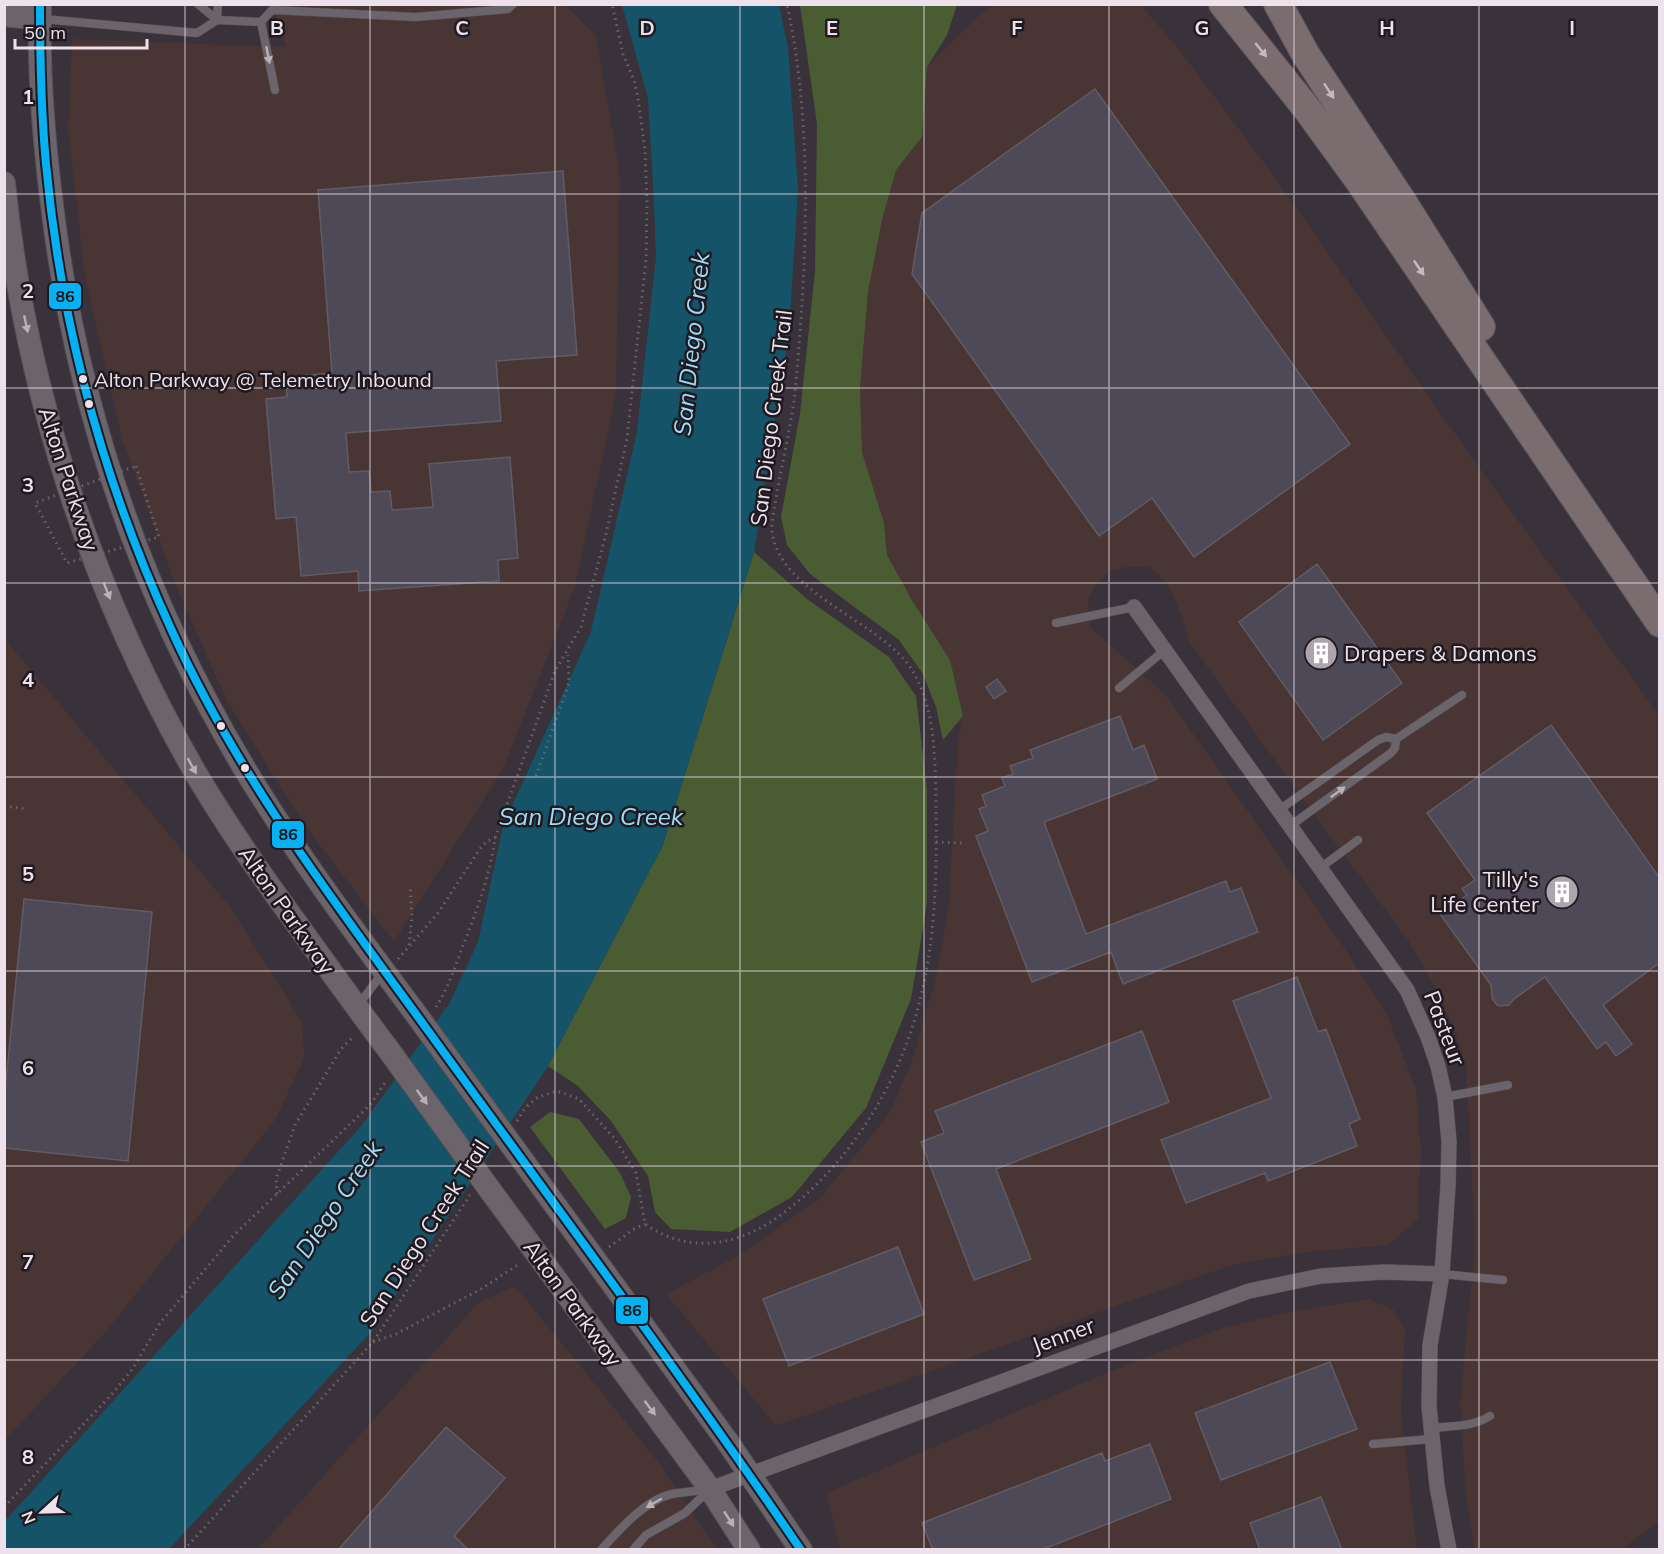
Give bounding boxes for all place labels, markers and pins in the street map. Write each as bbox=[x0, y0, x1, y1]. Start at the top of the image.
place label: Alton Parkway @ Telemetry Inbound bbox=[94, 367, 432, 392]
marker: Alton Parkway @ Telemetry Inbound bbox=[77, 373, 89, 385]
unlabelled marker bbox=[83, 398, 95, 410]
building icon: Drapers & Damons bbox=[1303, 635, 1339, 671]
place label: Drapers & Damons bbox=[1344, 639, 1537, 667]
unlabelled marker bbox=[215, 720, 227, 732]
unlabelled marker bbox=[239, 762, 251, 774]
place label: Tilly's Life Center bbox=[1430, 865, 1539, 918]
building icon: Tilly's Life Center bbox=[1544, 874, 1580, 910]

